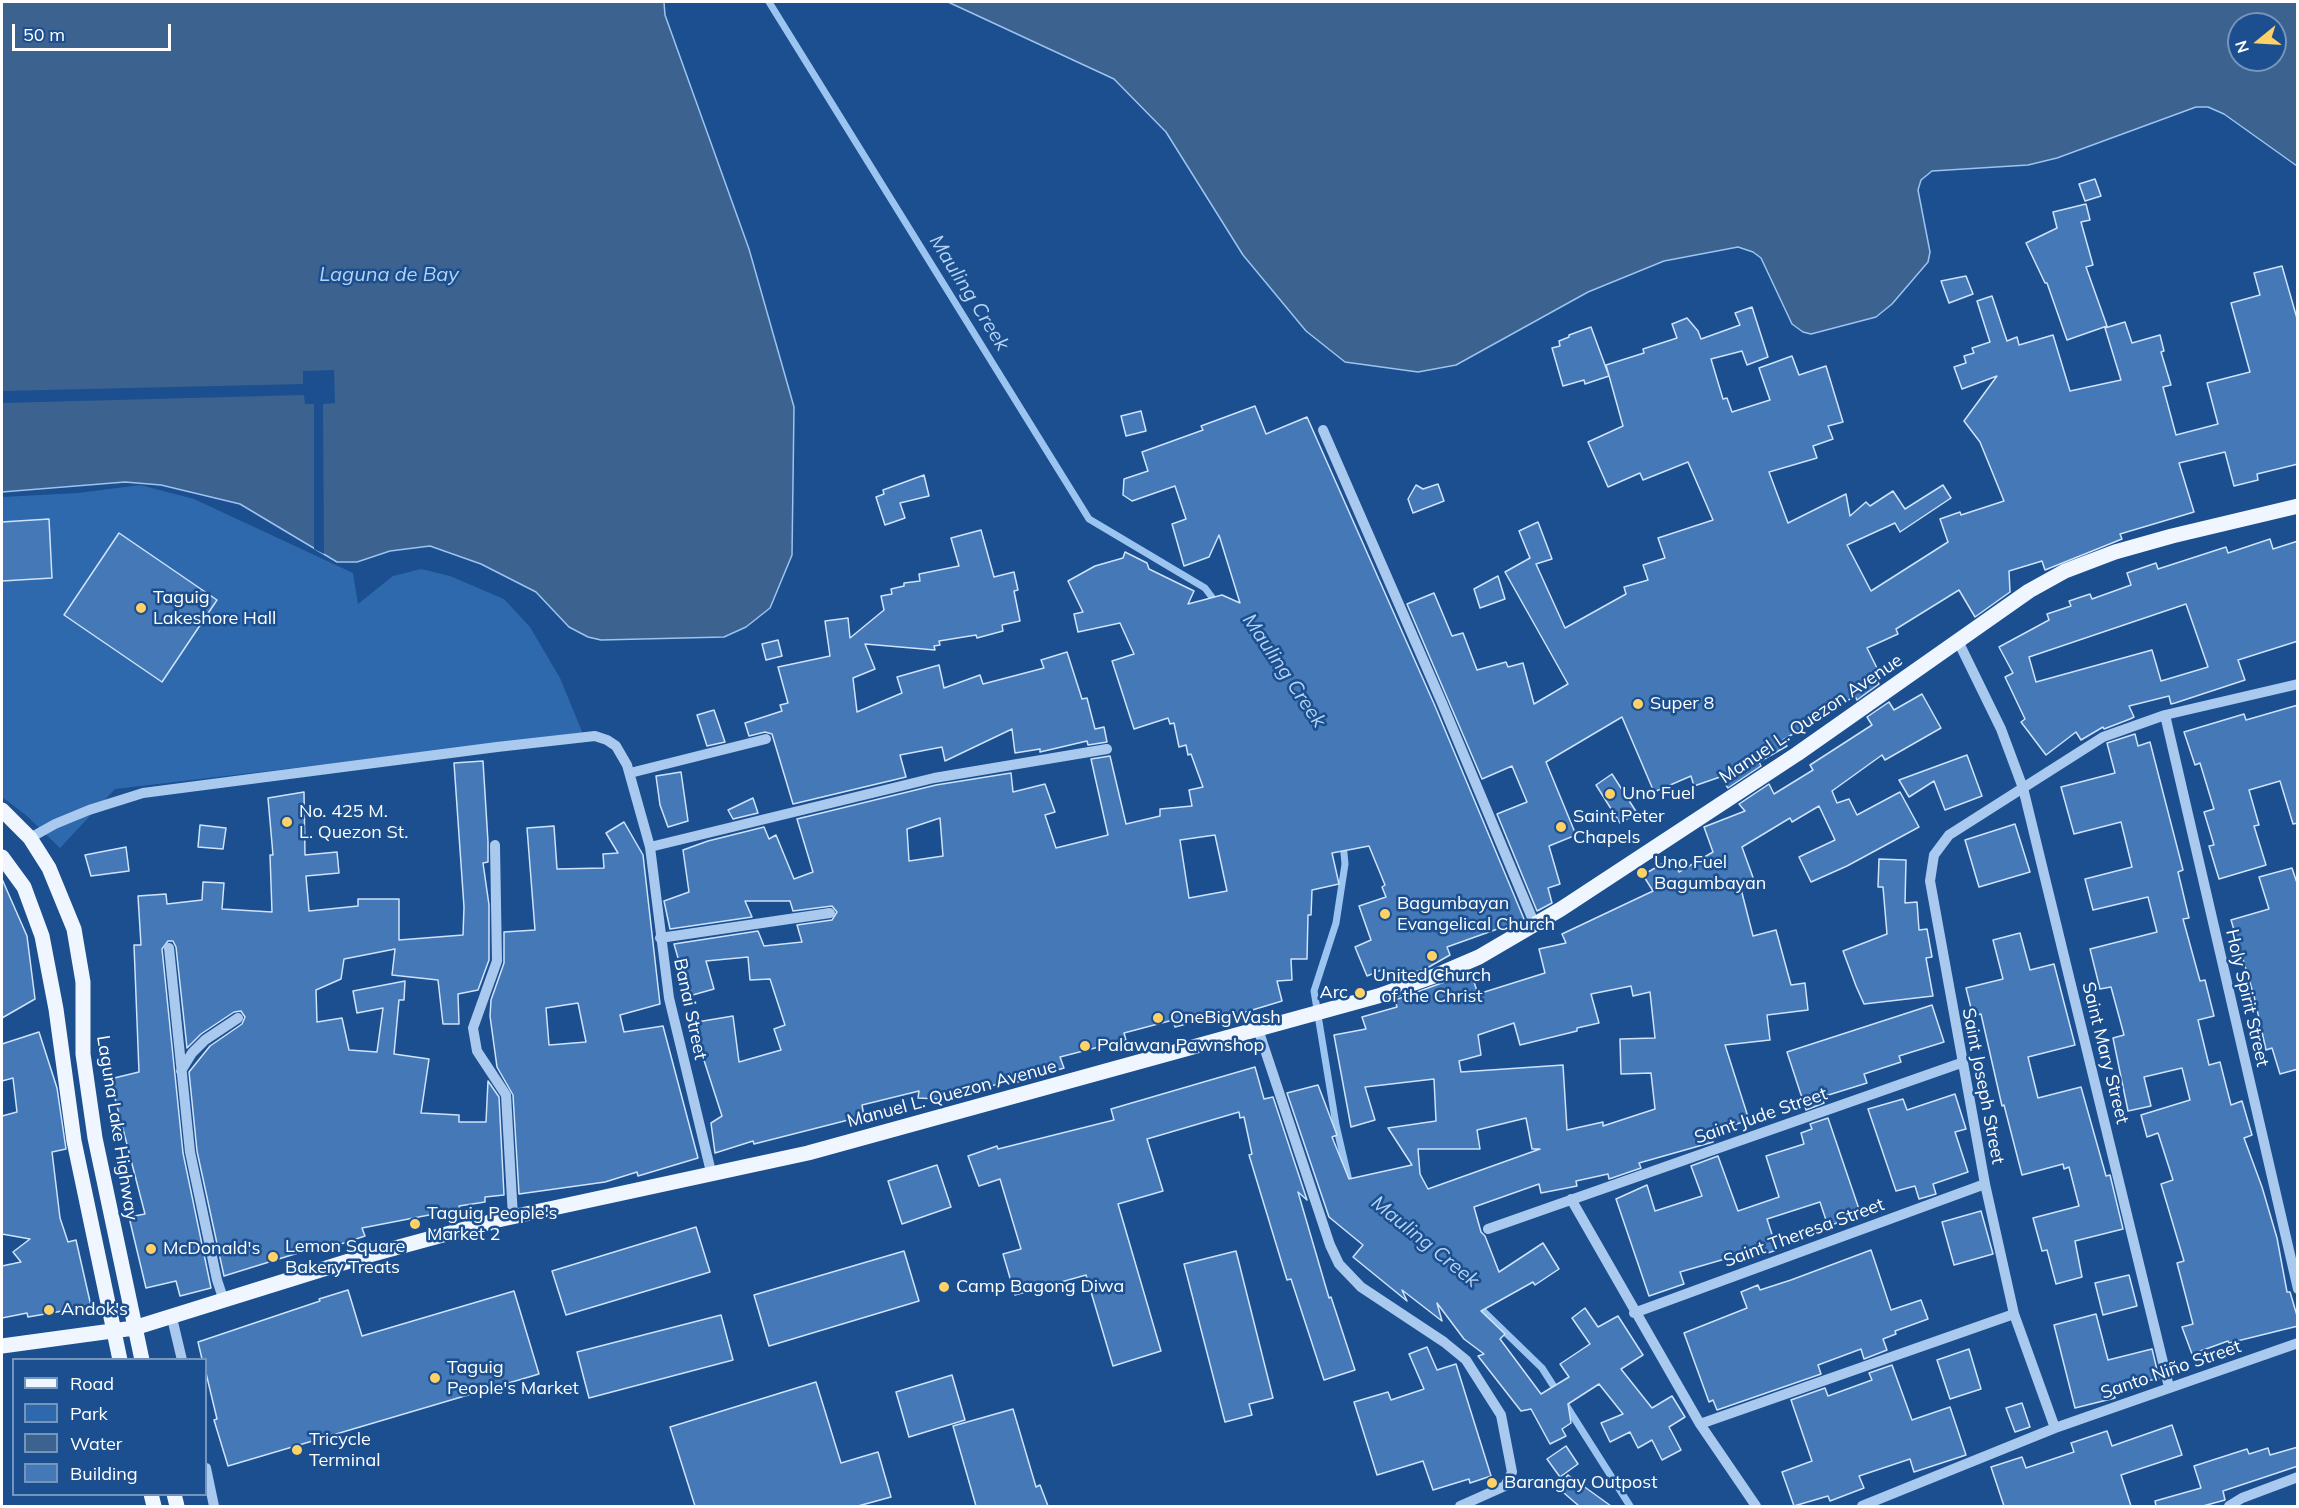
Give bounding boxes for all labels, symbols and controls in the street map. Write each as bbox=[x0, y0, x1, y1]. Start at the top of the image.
scale bar bbox=[15, 12, 174, 50]
north arrow bbox=[2227, 12, 2287, 72]
text: 50 m bbox=[23, 23, 65, 46]
text: N bbox=[2230, 38, 2253, 56]
water label: Mauling Creek bbox=[924, 231, 1014, 355]
water label: Laguna de Bay bbox=[319, 263, 459, 287]
place label: Taguig Lakeshore Hall bbox=[153, 587, 276, 630]
marker: Taguig Lakeshore Hall bbox=[134, 601, 148, 615]
water label: Mauling Creek bbox=[1237, 610, 1331, 732]
street label: Manuel L. Quezon Avenue bbox=[1715, 650, 1907, 788]
place label: Super 8 bbox=[1650, 693, 1714, 715]
marker: Super 8 bbox=[1631, 697, 1645, 711]
place label: Uno Fuel bbox=[1622, 783, 1695, 805]
marker: Uno Fuel bbox=[1603, 787, 1617, 801]
place label: No. 425 M. L. Quezon St. bbox=[299, 801, 408, 844]
place label: Saint Peter Chapels bbox=[1573, 806, 1664, 848]
marker: No. 425 M. L. Quezon St. bbox=[280, 815, 294, 829]
marker: Saint Peter Chapels bbox=[1554, 820, 1568, 834]
place label: Uno Fuel Bagumbayan bbox=[1654, 852, 1766, 894]
marker: Uno Fuel Bagumbayan bbox=[1635, 866, 1649, 880]
place label: Bagumbayan Evangelical Church bbox=[1397, 893, 1555, 936]
marker: Bagumbayan Evangelical Church bbox=[1378, 907, 1392, 921]
street label: Holy Spirit Street bbox=[2221, 927, 2273, 1069]
marker: United Church of the Christ bbox=[1425, 949, 1439, 963]
street label: Banai Street bbox=[669, 956, 711, 1062]
place label: United Church of the Christ bbox=[1373, 965, 1491, 1008]
street label: Saint Mary Street bbox=[2077, 980, 2133, 1126]
place label: Arc bbox=[1319, 982, 1348, 1004]
marker: Arc bbox=[1353, 986, 1367, 1000]
street label: Saint Joseph Street bbox=[1957, 1006, 2009, 1166]
place label: OneBigWash bbox=[1170, 1007, 1281, 1029]
marker: OneBigWash bbox=[1151, 1011, 1165, 1025]
street label: Laguna Lake Highway bbox=[92, 1034, 142, 1222]
place label: Palawan Pawnshop bbox=[1097, 1035, 1264, 1057]
marker: Palawan Pawnshop bbox=[1078, 1039, 1092, 1053]
street label: Manuel L. Quezon Avenue bbox=[845, 1056, 1059, 1132]
street label: Saint Jude Street bbox=[1692, 1083, 1830, 1149]
water label: Mauling Creek bbox=[1366, 1191, 1484, 1293]
street label: Saint Theresa Street bbox=[1721, 1194, 1887, 1272]
place label: Taguig People's Market 2 bbox=[427, 1203, 558, 1246]
marker: Taguig People's Market 2 bbox=[408, 1217, 422, 1231]
place label: Lemon Square Bakery Treats bbox=[285, 1236, 405, 1278]
place label: McDonald's bbox=[163, 1238, 260, 1260]
marker: McDonald's bbox=[144, 1242, 158, 1256]
marker: Lemon Square Bakery Treats bbox=[266, 1250, 280, 1264]
place label: Camp Bagong Diwa bbox=[956, 1276, 1124, 1298]
marker: Camp Bagong Diwa bbox=[937, 1280, 951, 1294]
place label: Andok's bbox=[61, 1299, 128, 1321]
marker: Andok's bbox=[42, 1303, 56, 1317]
street label: Santo Niño Street bbox=[2098, 1336, 2244, 1404]
place label: Taguig People's Market bbox=[447, 1357, 579, 1400]
legend bbox=[12, 1358, 207, 1496]
marker: Taguig People's Market bbox=[428, 1371, 442, 1385]
text: Road bbox=[70, 1372, 114, 1395]
text: Park bbox=[70, 1402, 108, 1425]
place label: Tricycle Terminal bbox=[309, 1429, 381, 1472]
text: Water bbox=[70, 1432, 122, 1455]
marker: Tricycle Terminal bbox=[290, 1443, 304, 1457]
text: Building bbox=[70, 1462, 138, 1485]
place label: Barangay Outpost bbox=[1504, 1472, 1657, 1494]
marker: Barangay Outpost bbox=[1485, 1476, 1499, 1490]

